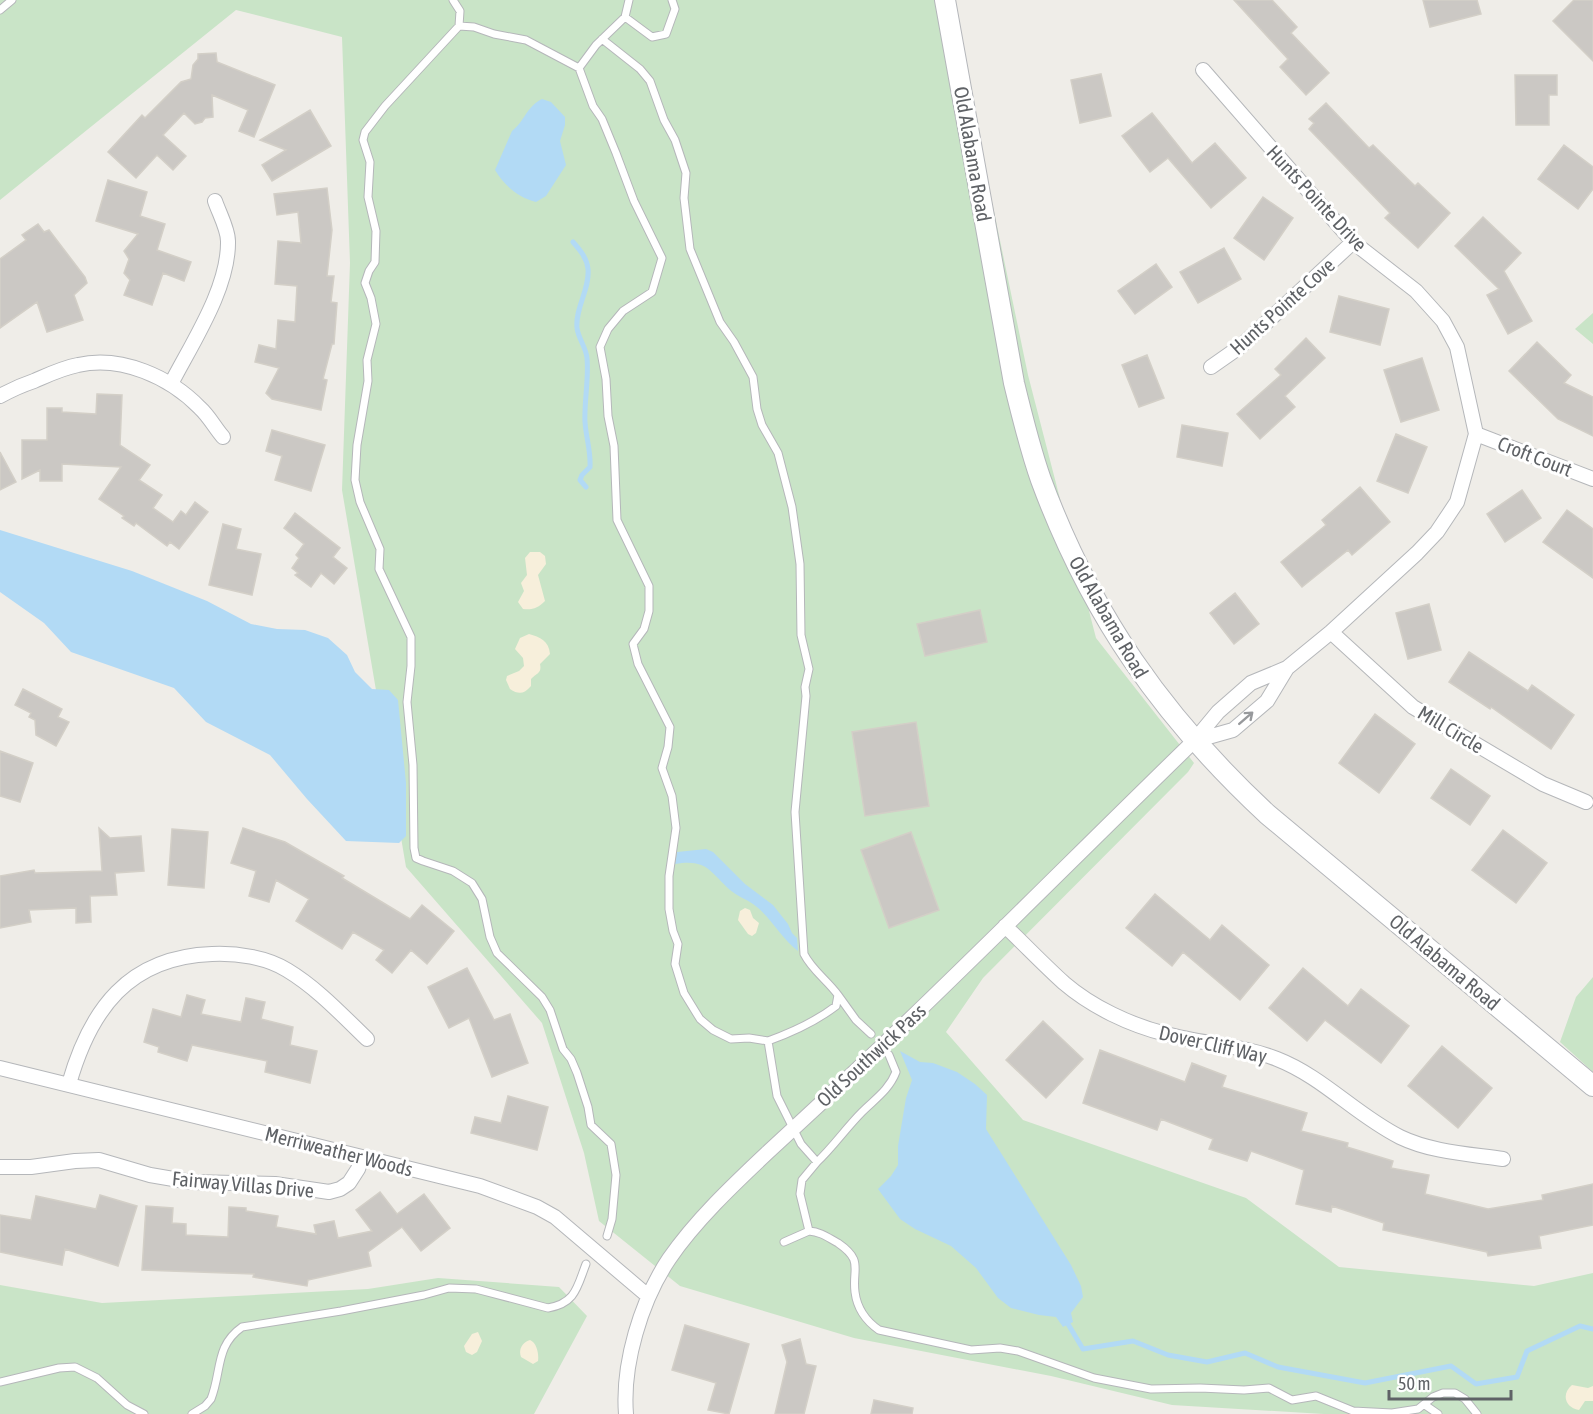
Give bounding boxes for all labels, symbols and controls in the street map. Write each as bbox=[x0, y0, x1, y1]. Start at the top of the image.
street label: Old Alabama Road bbox=[950, 85, 996, 223]
street label: Hunts Pointe Drive bbox=[1262, 140, 1372, 256]
street label: Hunts Pointe Cove bbox=[1225, 253, 1339, 359]
street label: Croft Court bbox=[1495, 431, 1576, 481]
street label: Old Alabama Road bbox=[1065, 552, 1153, 682]
street label: Mill Circle bbox=[1414, 700, 1488, 758]
one-way arrow bbox=[1238, 712, 1254, 725]
street label: Old Alabama Road bbox=[1385, 909, 1505, 1015]
street label: Old Southwick Pass bbox=[812, 999, 930, 1111]
street label: Dover Cliff Way bbox=[1157, 1020, 1269, 1068]
street label: Merriweather Woods bbox=[263, 1122, 415, 1180]
street label: Fairway Villas Drive bbox=[171, 1166, 315, 1202]
scale bar bbox=[1389, 1363, 1510, 1401]
text: 50 m bbox=[1398, 1373, 1430, 1394]

